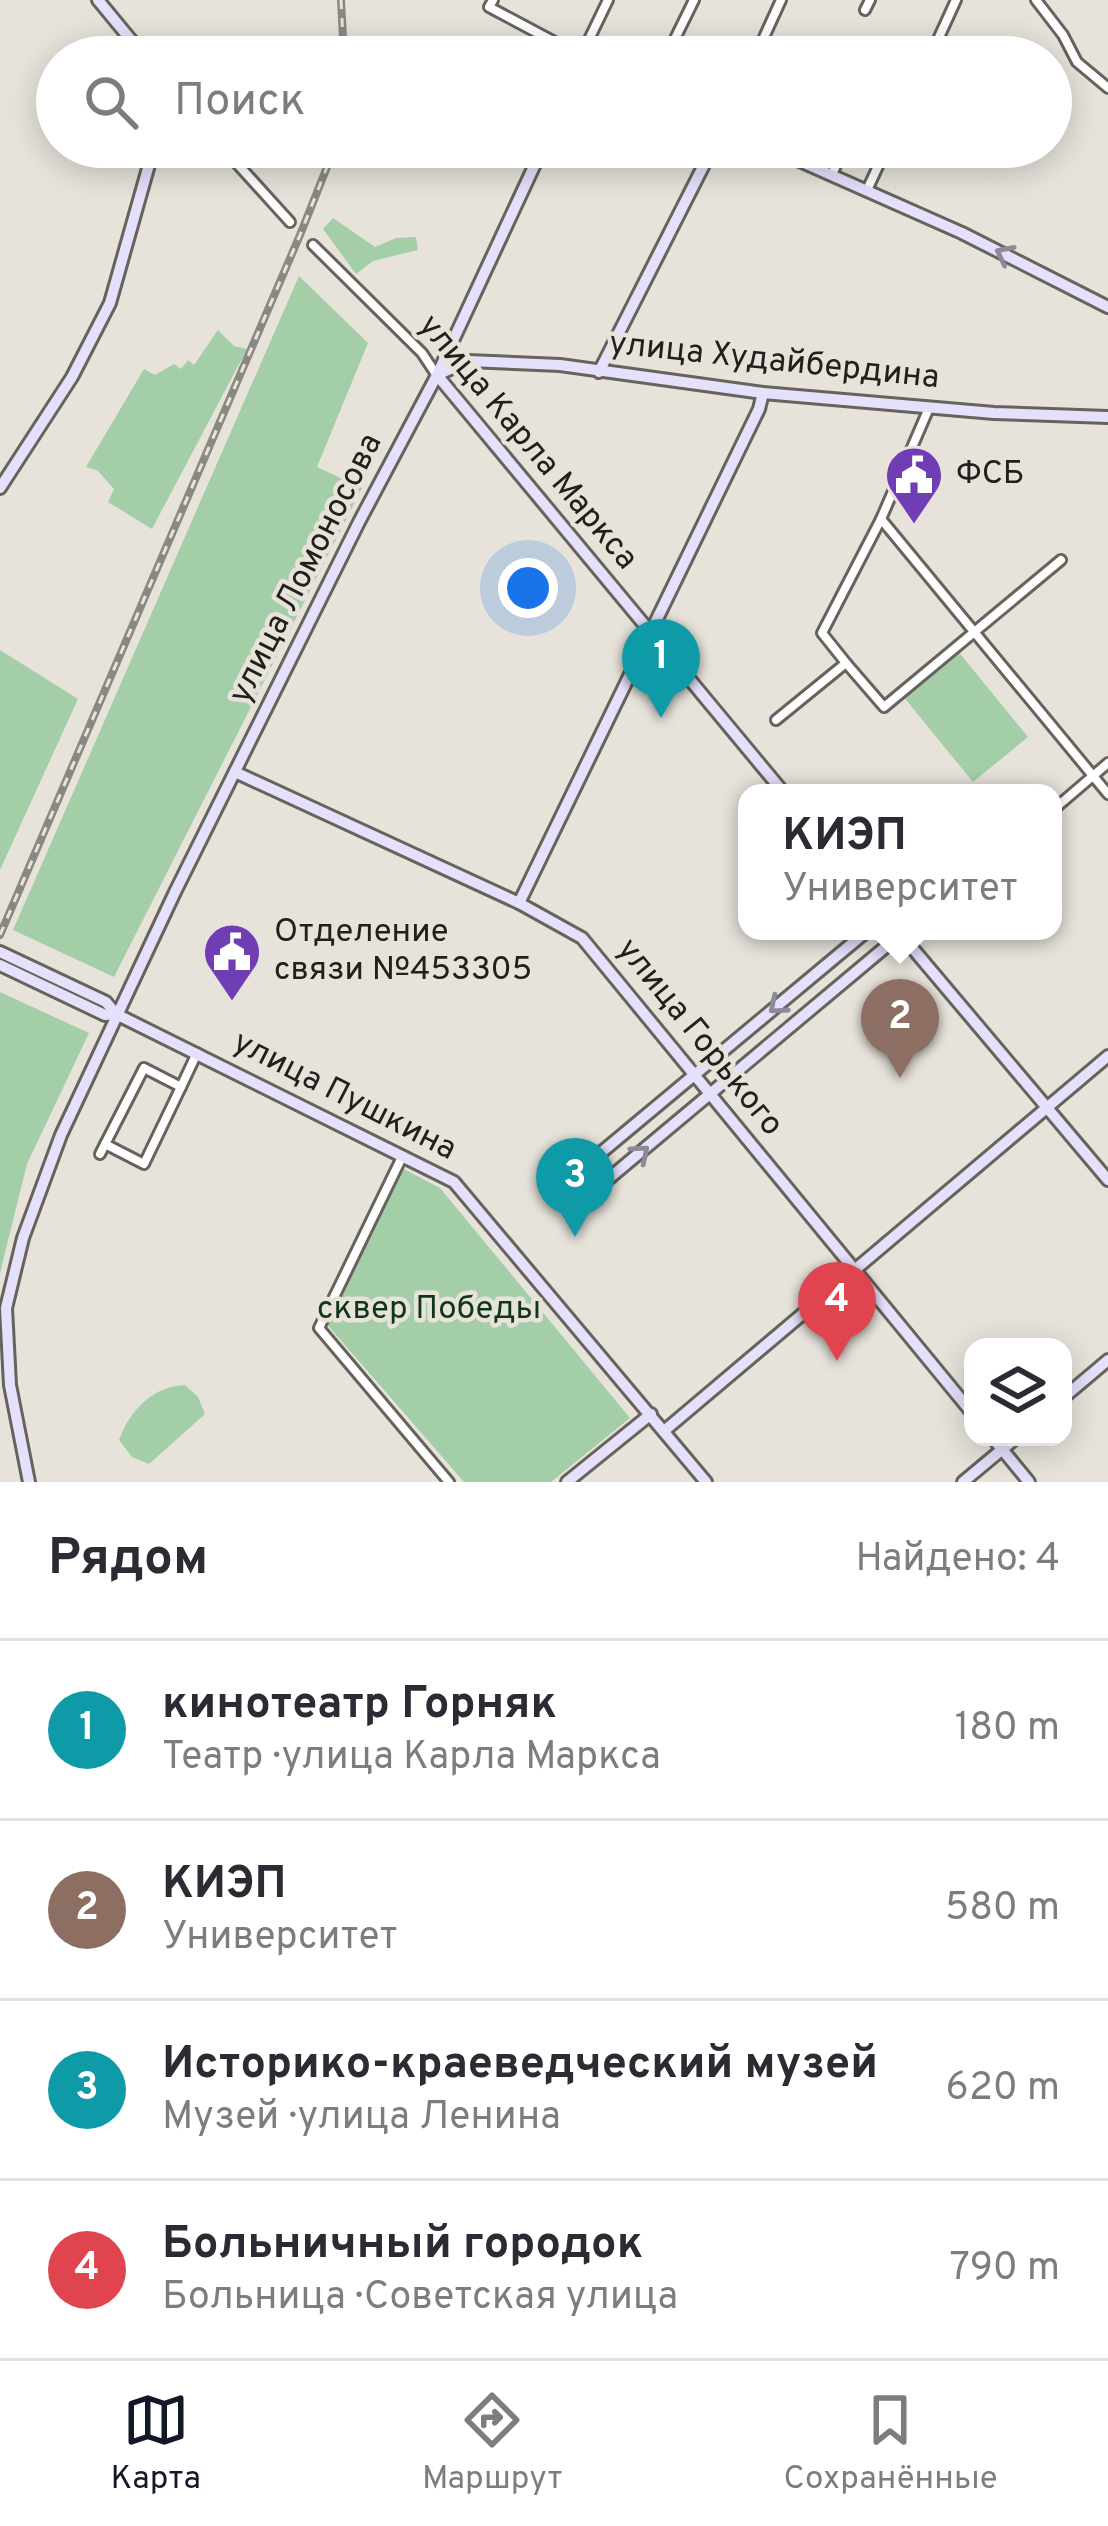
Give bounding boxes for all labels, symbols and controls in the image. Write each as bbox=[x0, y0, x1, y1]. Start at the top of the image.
search box bbox=[36, 36, 1072, 168]
icon: search bbox=[78, 69, 144, 135]
text: Поиск bbox=[174, 74, 305, 131]
one-way arrow bbox=[994, 246, 1016, 269]
street label: улица Карла Маркса bbox=[408, 307, 646, 579]
street label: улица Худайбердина bbox=[607, 324, 941, 400]
street label: улица Ломоносова bbox=[221, 427, 393, 711]
public building icon: ФСБ bbox=[883, 444, 945, 526]
place label: ФСБ bbox=[956, 454, 1024, 496]
your location bbox=[498, 558, 558, 618]
pin: 1 bbox=[622, 619, 700, 718]
popup bbox=[738, 784, 1062, 940]
text: КИЭП bbox=[782, 809, 907, 866]
text: Университет bbox=[782, 866, 1018, 915]
place label: Отделение связи №453305 bbox=[274, 912, 532, 992]
public building icon: Отделение связи №453305 bbox=[201, 921, 263, 1003]
street label: улица Горького bbox=[606, 930, 792, 1146]
pin: 2 bbox=[861, 979, 939, 1078]
one-way arrow bbox=[769, 992, 791, 1014]
street label: улица Пушкина bbox=[225, 1023, 463, 1171]
pin: 3 bbox=[536, 1138, 614, 1237]
one-way arrow bbox=[627, 1145, 649, 1167]
pin: 4 bbox=[798, 1262, 876, 1361]
park label: сквер Победы bbox=[317, 1289, 541, 1331]
map controls bbox=[964, 1338, 1072, 1446]
button: layers bbox=[964, 1338, 1072, 1446]
text: Рядом bbox=[48, 1528, 208, 1593]
text: Найдено: 4 bbox=[856, 1536, 1060, 1585]
text: кинотеатр Горняк bbox=[162, 1677, 557, 1734]
text: 1 bbox=[79, 1705, 95, 1754]
text: 180 m bbox=[955, 1705, 1060, 1754]
text: Театр · улица Карла Маркса bbox=[162, 1734, 661, 1783]
text: КИЭП bbox=[162, 1857, 287, 1914]
text: 2 bbox=[75, 1885, 99, 1934]
text: 580 m bbox=[945, 1885, 1060, 1934]
text: Университет bbox=[162, 1914, 397, 1963]
text: Историко-краеведческий музей bbox=[162, 2037, 878, 2094]
text: 3 bbox=[75, 2065, 99, 2114]
text: 620 m bbox=[946, 2065, 1060, 2114]
text: Музей · улица Ленина bbox=[162, 2094, 561, 2143]
text: Больничный городок bbox=[162, 2217, 643, 2274]
text: 4 bbox=[74, 2245, 100, 2294]
text: 790 m bbox=[949, 2245, 1060, 2294]
text: Больница · Советская улица bbox=[162, 2274, 678, 2323]
tab: Карта bbox=[111, 2387, 201, 2501]
tab: Маршрут bbox=[422, 2387, 562, 2501]
tab: Сохранённые bbox=[783, 2387, 997, 2501]

